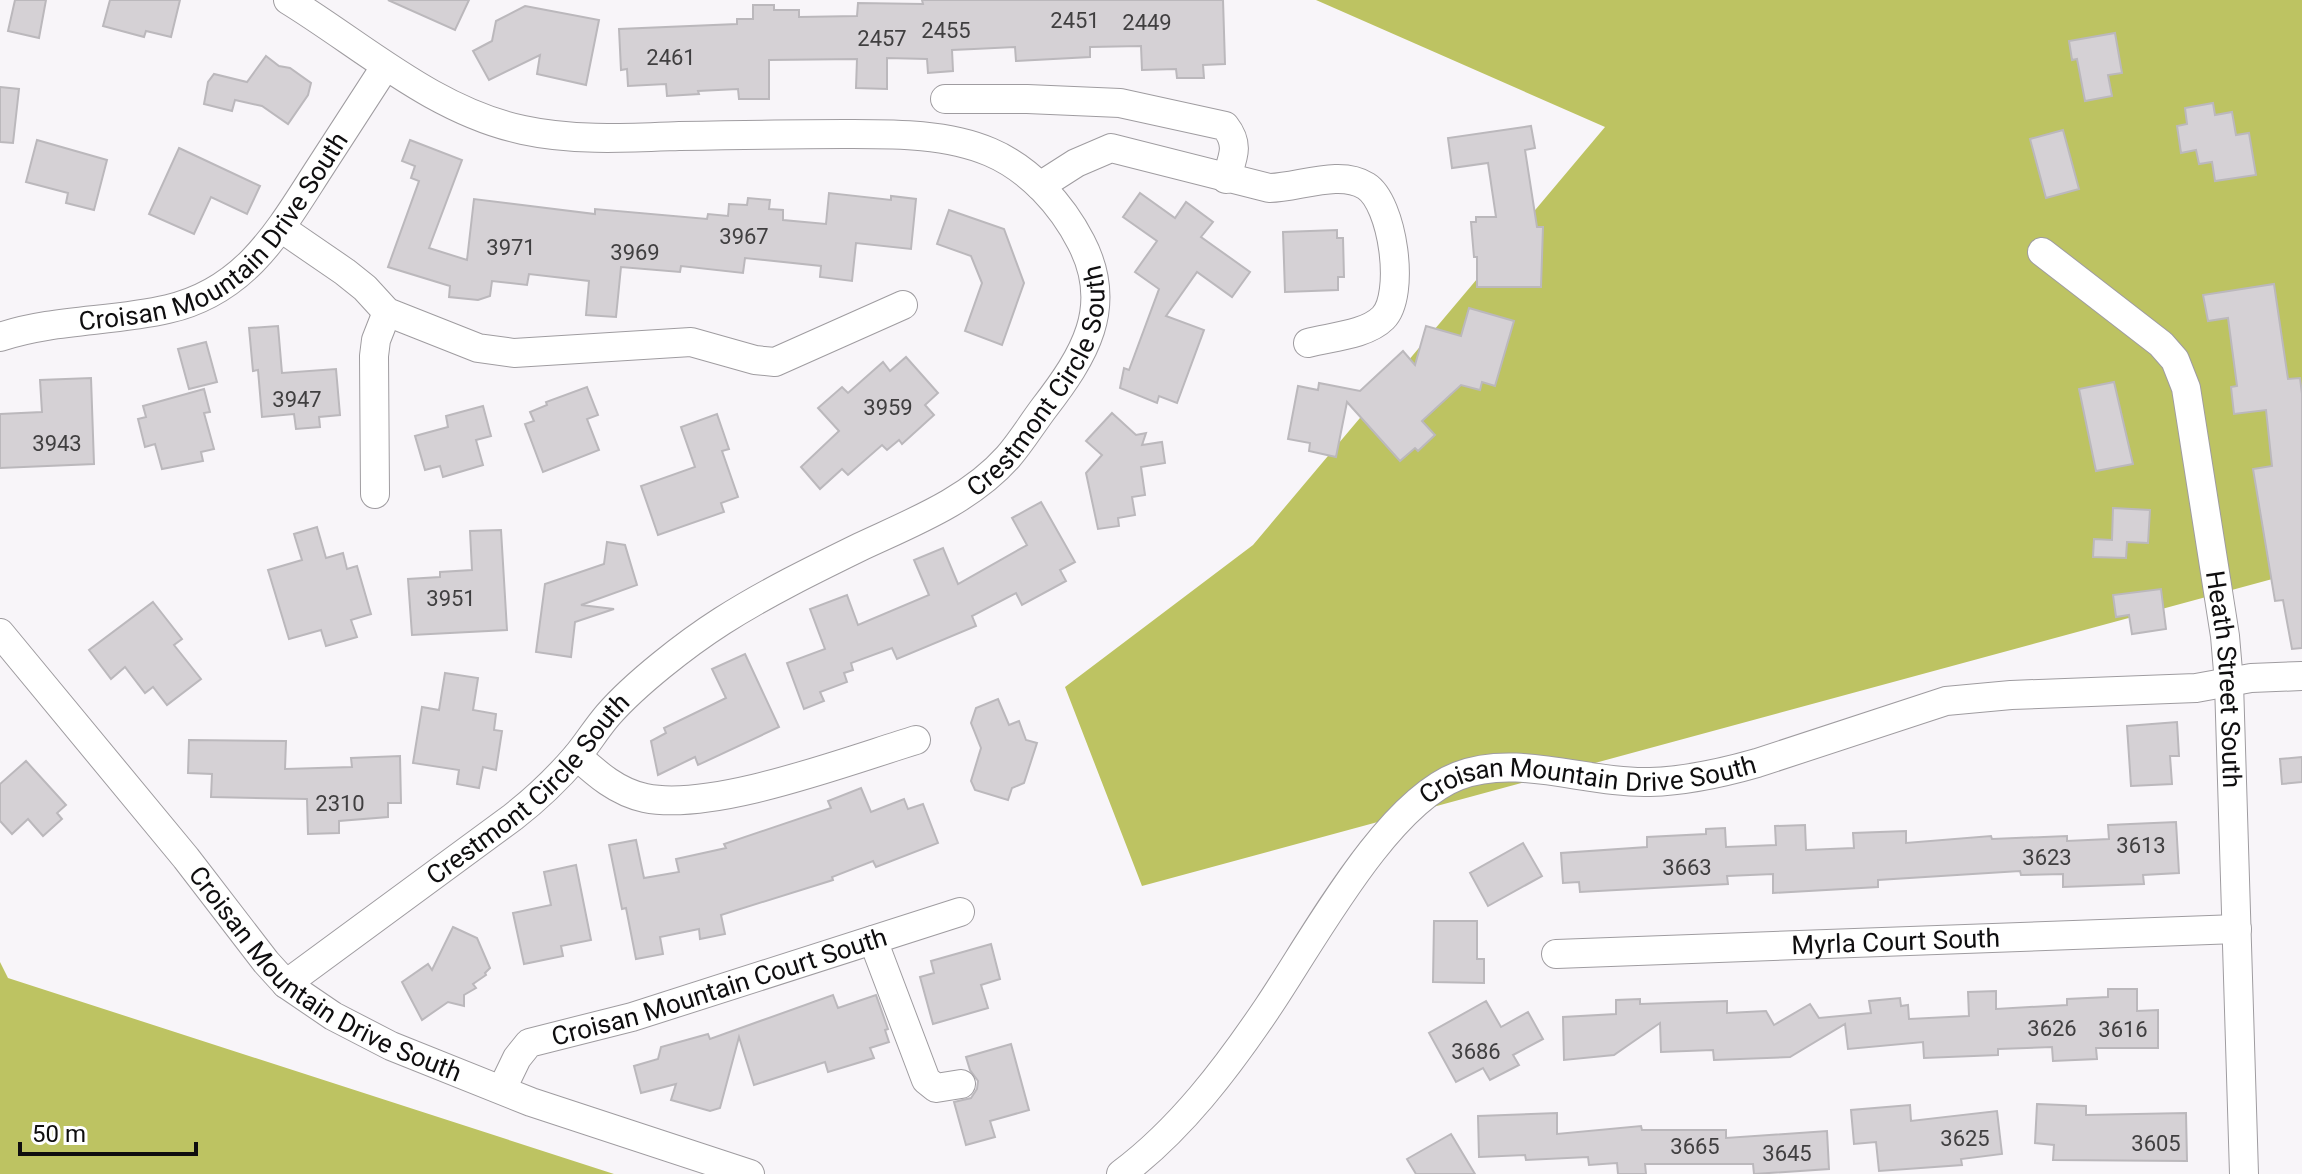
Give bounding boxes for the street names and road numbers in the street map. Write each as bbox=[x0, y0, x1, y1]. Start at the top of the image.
street label: Croisan Mountain Drive South bbox=[77, 127, 354, 337]
street label: Crestmont Circle South bbox=[961, 263, 1111, 503]
street label: Heath Street South bbox=[2200, 568, 2247, 789]
street label: Crestmont Circle South bbox=[421, 687, 635, 891]
street label: Croisan Mountain Drive South bbox=[1413, 749, 1760, 810]
street label: Croisan Mountain Drive South bbox=[183, 860, 466, 1088]
street label: Croisan Mountain Court South bbox=[548, 921, 891, 1052]
street label: Myrla Court South bbox=[1791, 923, 2001, 960]

